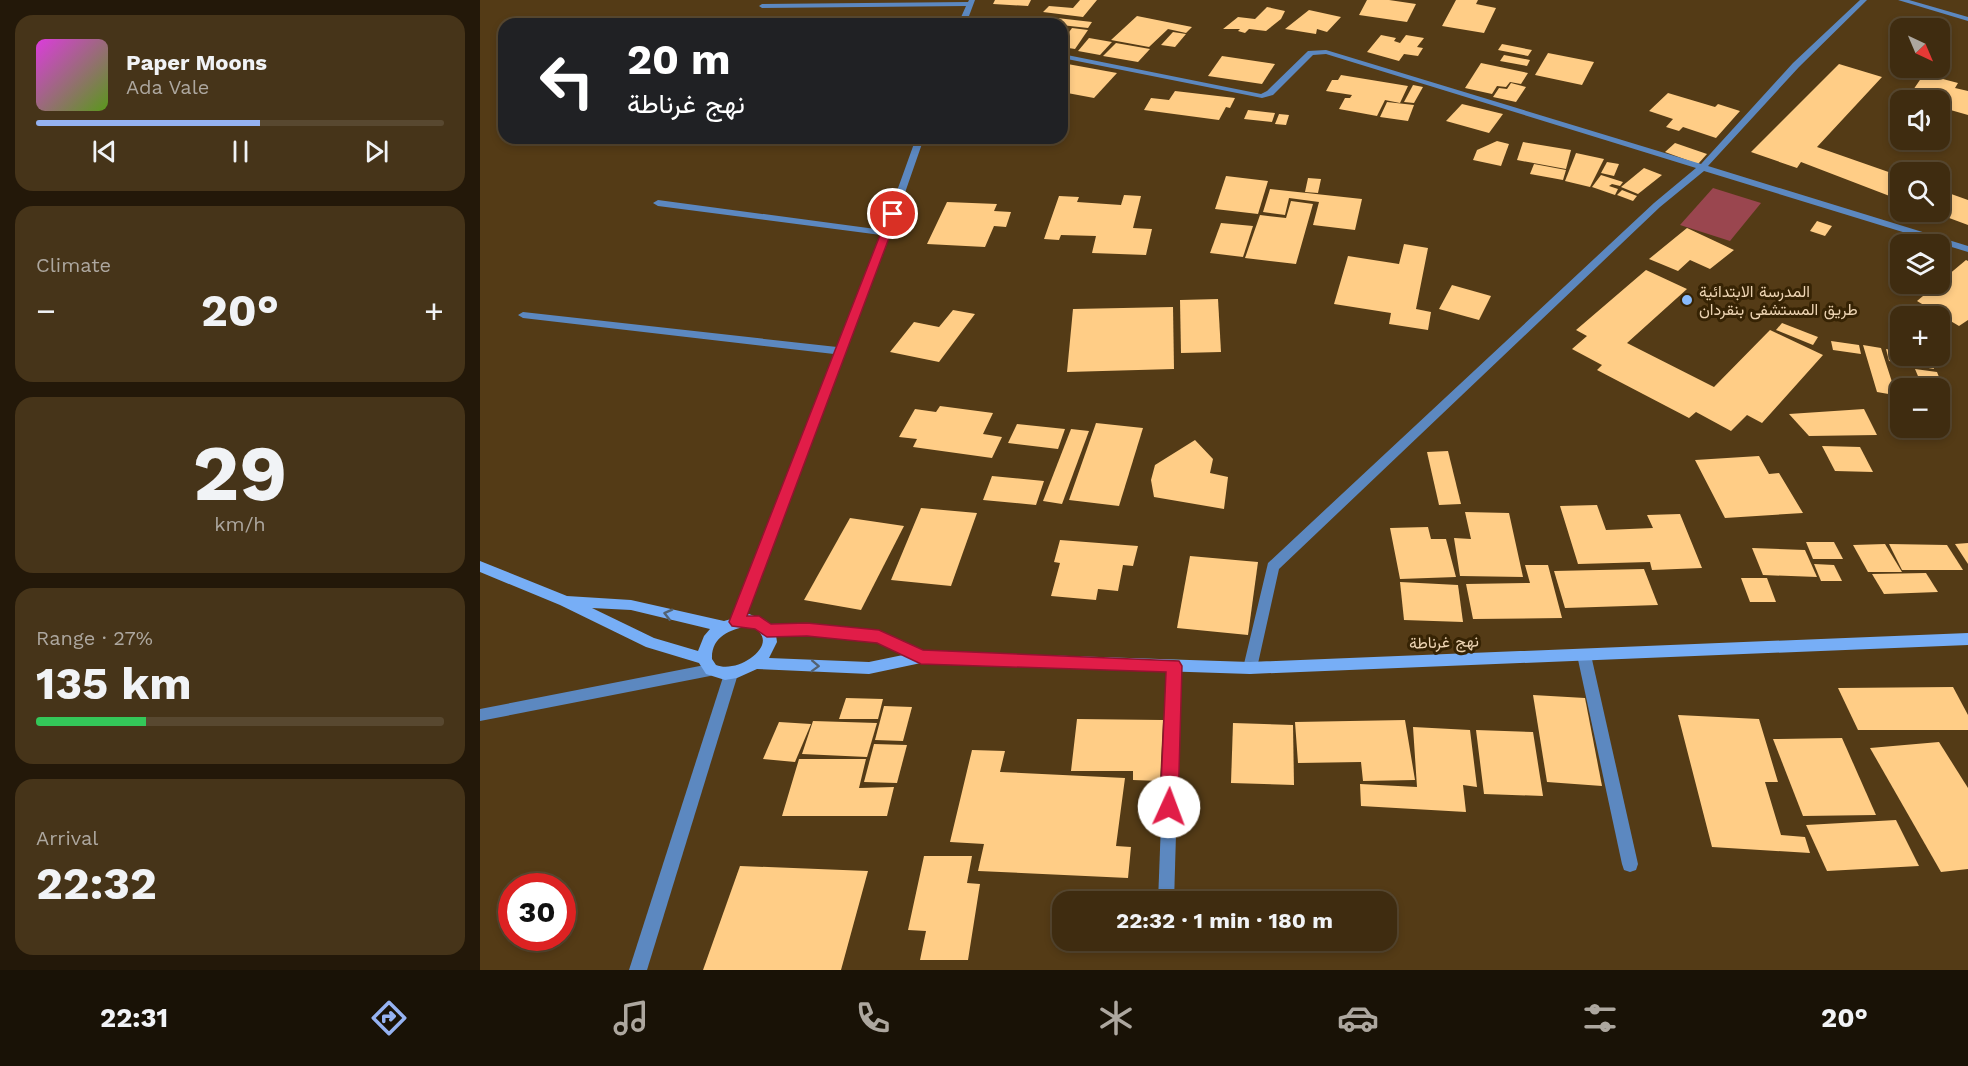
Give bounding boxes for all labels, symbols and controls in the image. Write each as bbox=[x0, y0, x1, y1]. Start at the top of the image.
north arrow bbox=[1890, 18, 1950, 78]
map controls bbox=[1890, 18, 1950, 438]
text: 20 m bbox=[627, 35, 731, 84]
icon: left bbox=[528, 42, 606, 120]
text: Paper Moons bbox=[126, 50, 267, 75]
text: Ada Vale bbox=[126, 75, 209, 99]
text: نهج غرناطة bbox=[627, 88, 745, 120]
button: sound bbox=[1890, 90, 1950, 150]
icon: previous bbox=[88, 135, 121, 168]
icon: pause bbox=[224, 135, 257, 168]
icon: next bbox=[360, 135, 393, 168]
button: search bbox=[1890, 162, 1950, 222]
pin bbox=[867, 188, 918, 239]
icon: arrive bbox=[876, 197, 909, 230]
button: layers bbox=[1890, 234, 1950, 294]
text: Climate bbox=[36, 253, 111, 277]
place label: المدرسة الابتدائية طريق المستشفى بنقردان bbox=[1699, 282, 1858, 320]
text: 20° bbox=[201, 284, 279, 337]
text: − bbox=[36, 291, 56, 330]
text: + bbox=[424, 291, 444, 330]
marker: المدرسة الابتدائية طريق المستشفى بنقردان bbox=[1680, 293, 1694, 307]
button: + bbox=[1890, 306, 1950, 366]
button: − bbox=[1890, 378, 1950, 438]
text: 29 bbox=[193, 427, 287, 519]
text: km/h bbox=[214, 512, 266, 536]
one-way arrow bbox=[663, 609, 673, 622]
text: Range · 27% bbox=[36, 626, 153, 650]
street label: نهج غرناطة bbox=[1409, 631, 1479, 655]
text: 135 km bbox=[36, 657, 192, 710]
one-way arrow bbox=[811, 660, 820, 673]
position arrow bbox=[1137, 775, 1201, 839]
text: Arrival bbox=[36, 826, 98, 850]
text: 22:32 bbox=[36, 857, 157, 910]
speed limit sign: 30 bbox=[498, 873, 576, 951]
text: 22:32 · 1 min · 180 m bbox=[1116, 908, 1333, 933]
icon: directions bbox=[368, 997, 410, 1039]
icon: music bbox=[610, 997, 652, 1039]
icon: phone bbox=[852, 997, 894, 1039]
icon: climate bbox=[1095, 997, 1137, 1039]
icon: car bbox=[1337, 997, 1379, 1039]
icon: filters bbox=[1579, 997, 1621, 1039]
text: 22:31 bbox=[100, 1002, 168, 1034]
text: 20° bbox=[1821, 1002, 1868, 1034]

